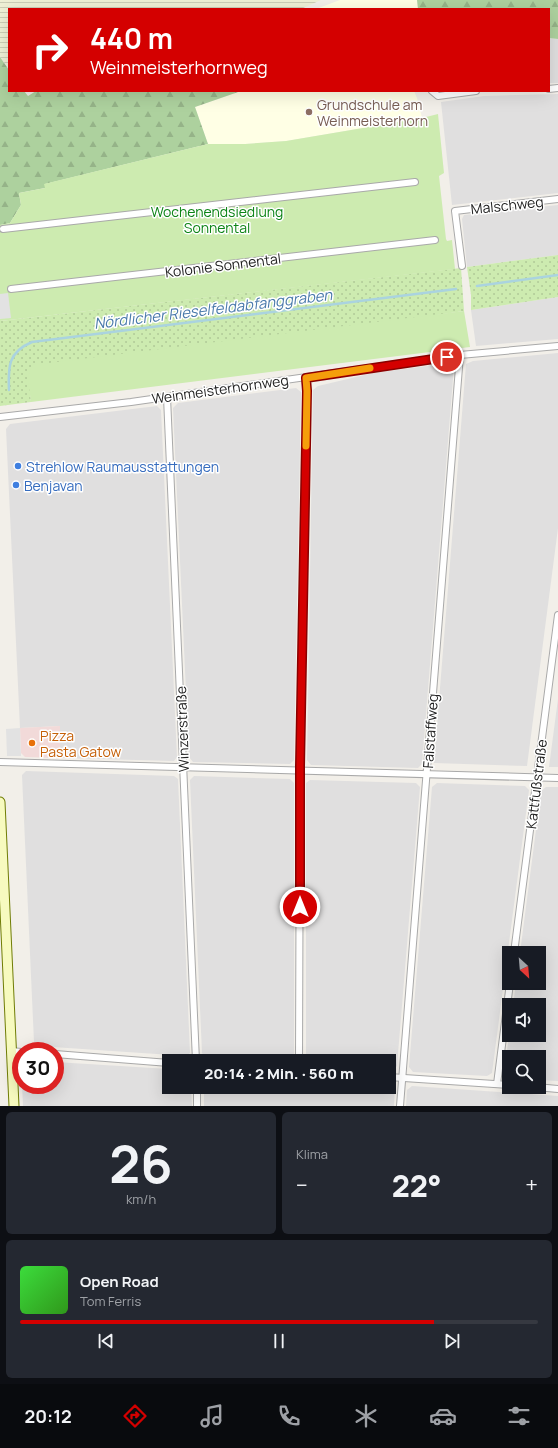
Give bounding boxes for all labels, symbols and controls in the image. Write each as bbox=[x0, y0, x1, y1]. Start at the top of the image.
text: 440 m bbox=[90, 19, 173, 57]
icon: right bbox=[24, 24, 76, 76]
text: Weinmeisterhornweg bbox=[90, 55, 268, 79]
place label: Grundschule am Weinmeisterhorn bbox=[317, 95, 428, 130]
marker: Grundschule am Weinmeisterhorn bbox=[304, 107, 314, 117]
street label: Malschweg bbox=[470, 192, 544, 218]
park label: Wochenendsiedlung Sonnental bbox=[151, 202, 283, 237]
street label: Kolonie Sonnental bbox=[164, 248, 282, 282]
water label: Nördlicher Rieselfeldabfanggraben bbox=[93, 284, 334, 334]
pin bbox=[430, 340, 464, 374]
icon: arrive bbox=[436, 346, 458, 368]
street label: Weinmeisterhornweg bbox=[150, 370, 290, 408]
place label: Strehlow Raumausstattungen bbox=[26, 457, 219, 476]
marker: Strehlow Raumausstattungen bbox=[13, 461, 23, 471]
place label: Benjavan bbox=[24, 476, 83, 495]
marker: Benjavan bbox=[11, 480, 21, 490]
street label: Winzerstraße bbox=[171, 686, 193, 772]
street label: Falstaffweg bbox=[418, 693, 442, 769]
place label: Pizza Pasta Gatow bbox=[40, 726, 121, 761]
marker: Pizza Pasta Gatow bbox=[27, 738, 37, 748]
street label: Kattfußstraße bbox=[521, 738, 551, 830]
position arrow bbox=[279, 886, 321, 928]
north arrow bbox=[502, 946, 546, 990]
map controls bbox=[502, 946, 546, 1094]
button: sound bbox=[502, 998, 546, 1042]
speed limit sign: 30 bbox=[12, 1042, 64, 1094]
button: search bbox=[502, 1050, 546, 1094]
text: 20:14 · 2 Min. · 560 m bbox=[204, 1063, 354, 1084]
text: 26 bbox=[109, 1128, 173, 1199]
text: Klima bbox=[296, 1145, 328, 1163]
text: 22° bbox=[392, 1165, 441, 1206]
text: − bbox=[296, 1170, 308, 1200]
text: + bbox=[525, 1170, 538, 1200]
text: km/h bbox=[126, 1190, 156, 1208]
text: Open Road bbox=[80, 1271, 159, 1292]
text: Tom Ferris bbox=[80, 1292, 141, 1310]
icon: previous bbox=[95, 1330, 117, 1352]
icon: pause bbox=[268, 1330, 290, 1352]
icon: next bbox=[441, 1330, 463, 1352]
icon: directions bbox=[121, 1402, 149, 1430]
icon: music bbox=[198, 1402, 226, 1430]
icon: phone bbox=[275, 1402, 303, 1430]
icon: climate bbox=[352, 1402, 380, 1430]
icon: car bbox=[429, 1402, 457, 1430]
icon: filters bbox=[505, 1402, 533, 1430]
text: 20:12 bbox=[24, 1404, 72, 1428]

